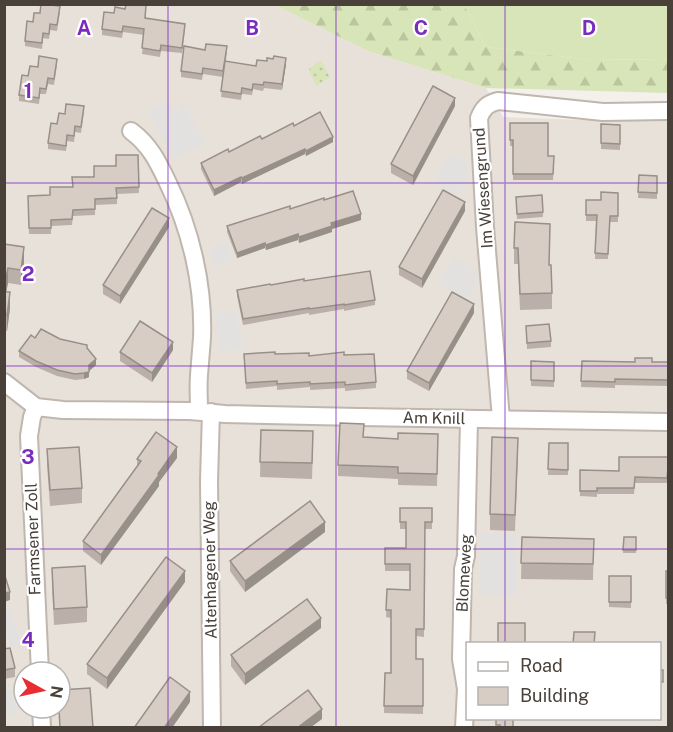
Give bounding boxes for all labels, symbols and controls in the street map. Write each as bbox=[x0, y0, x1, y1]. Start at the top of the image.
text: A bbox=[77, 16, 91, 40]
text: B bbox=[245, 16, 259, 40]
text: C bbox=[414, 16, 428, 40]
text: D bbox=[582, 16, 596, 40]
text: 1 bbox=[24, 79, 32, 103]
street label: Im Wiesengrund bbox=[469, 127, 497, 249]
text: 2 bbox=[22, 262, 34, 286]
street label: Am Knill bbox=[402, 408, 466, 428]
text: 3 bbox=[21, 445, 35, 469]
street label: Farmsener Zoll bbox=[22, 482, 44, 595]
street label: Altenhagener Weg bbox=[199, 501, 221, 639]
street label: Blomeweg bbox=[452, 533, 476, 613]
text: 4 bbox=[21, 628, 35, 652]
legend bbox=[466, 642, 661, 720]
text: Road bbox=[520, 655, 563, 676]
north arrow bbox=[12, 660, 72, 720]
text: N bbox=[46, 684, 67, 700]
text: Building bbox=[520, 685, 589, 706]

